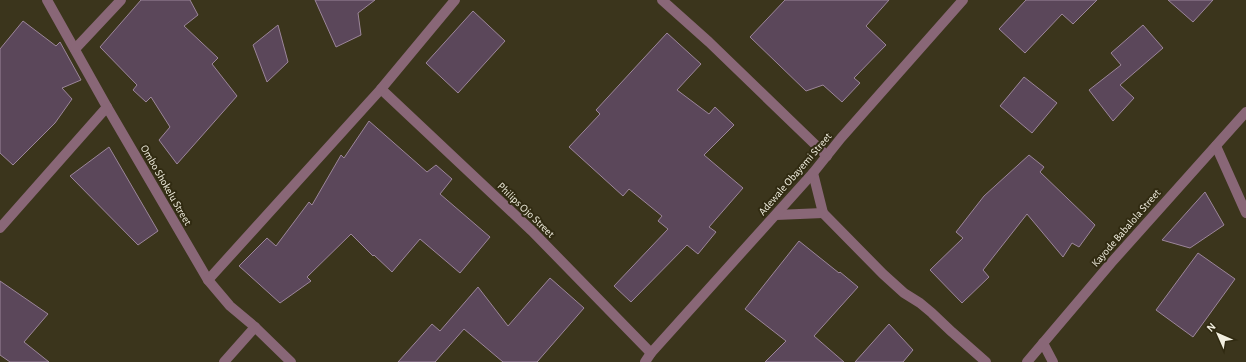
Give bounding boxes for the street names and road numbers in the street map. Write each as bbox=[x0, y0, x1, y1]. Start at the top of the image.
street label: Adewale Obayemi Street bbox=[756, 130, 834, 217]
street label: Ombo Shokelu Street bbox=[139, 143, 194, 227]
street label: Philips Ojo Street bbox=[495, 180, 557, 240]
street label: Kayode Babalola Street bbox=[1089, 187, 1163, 269]

